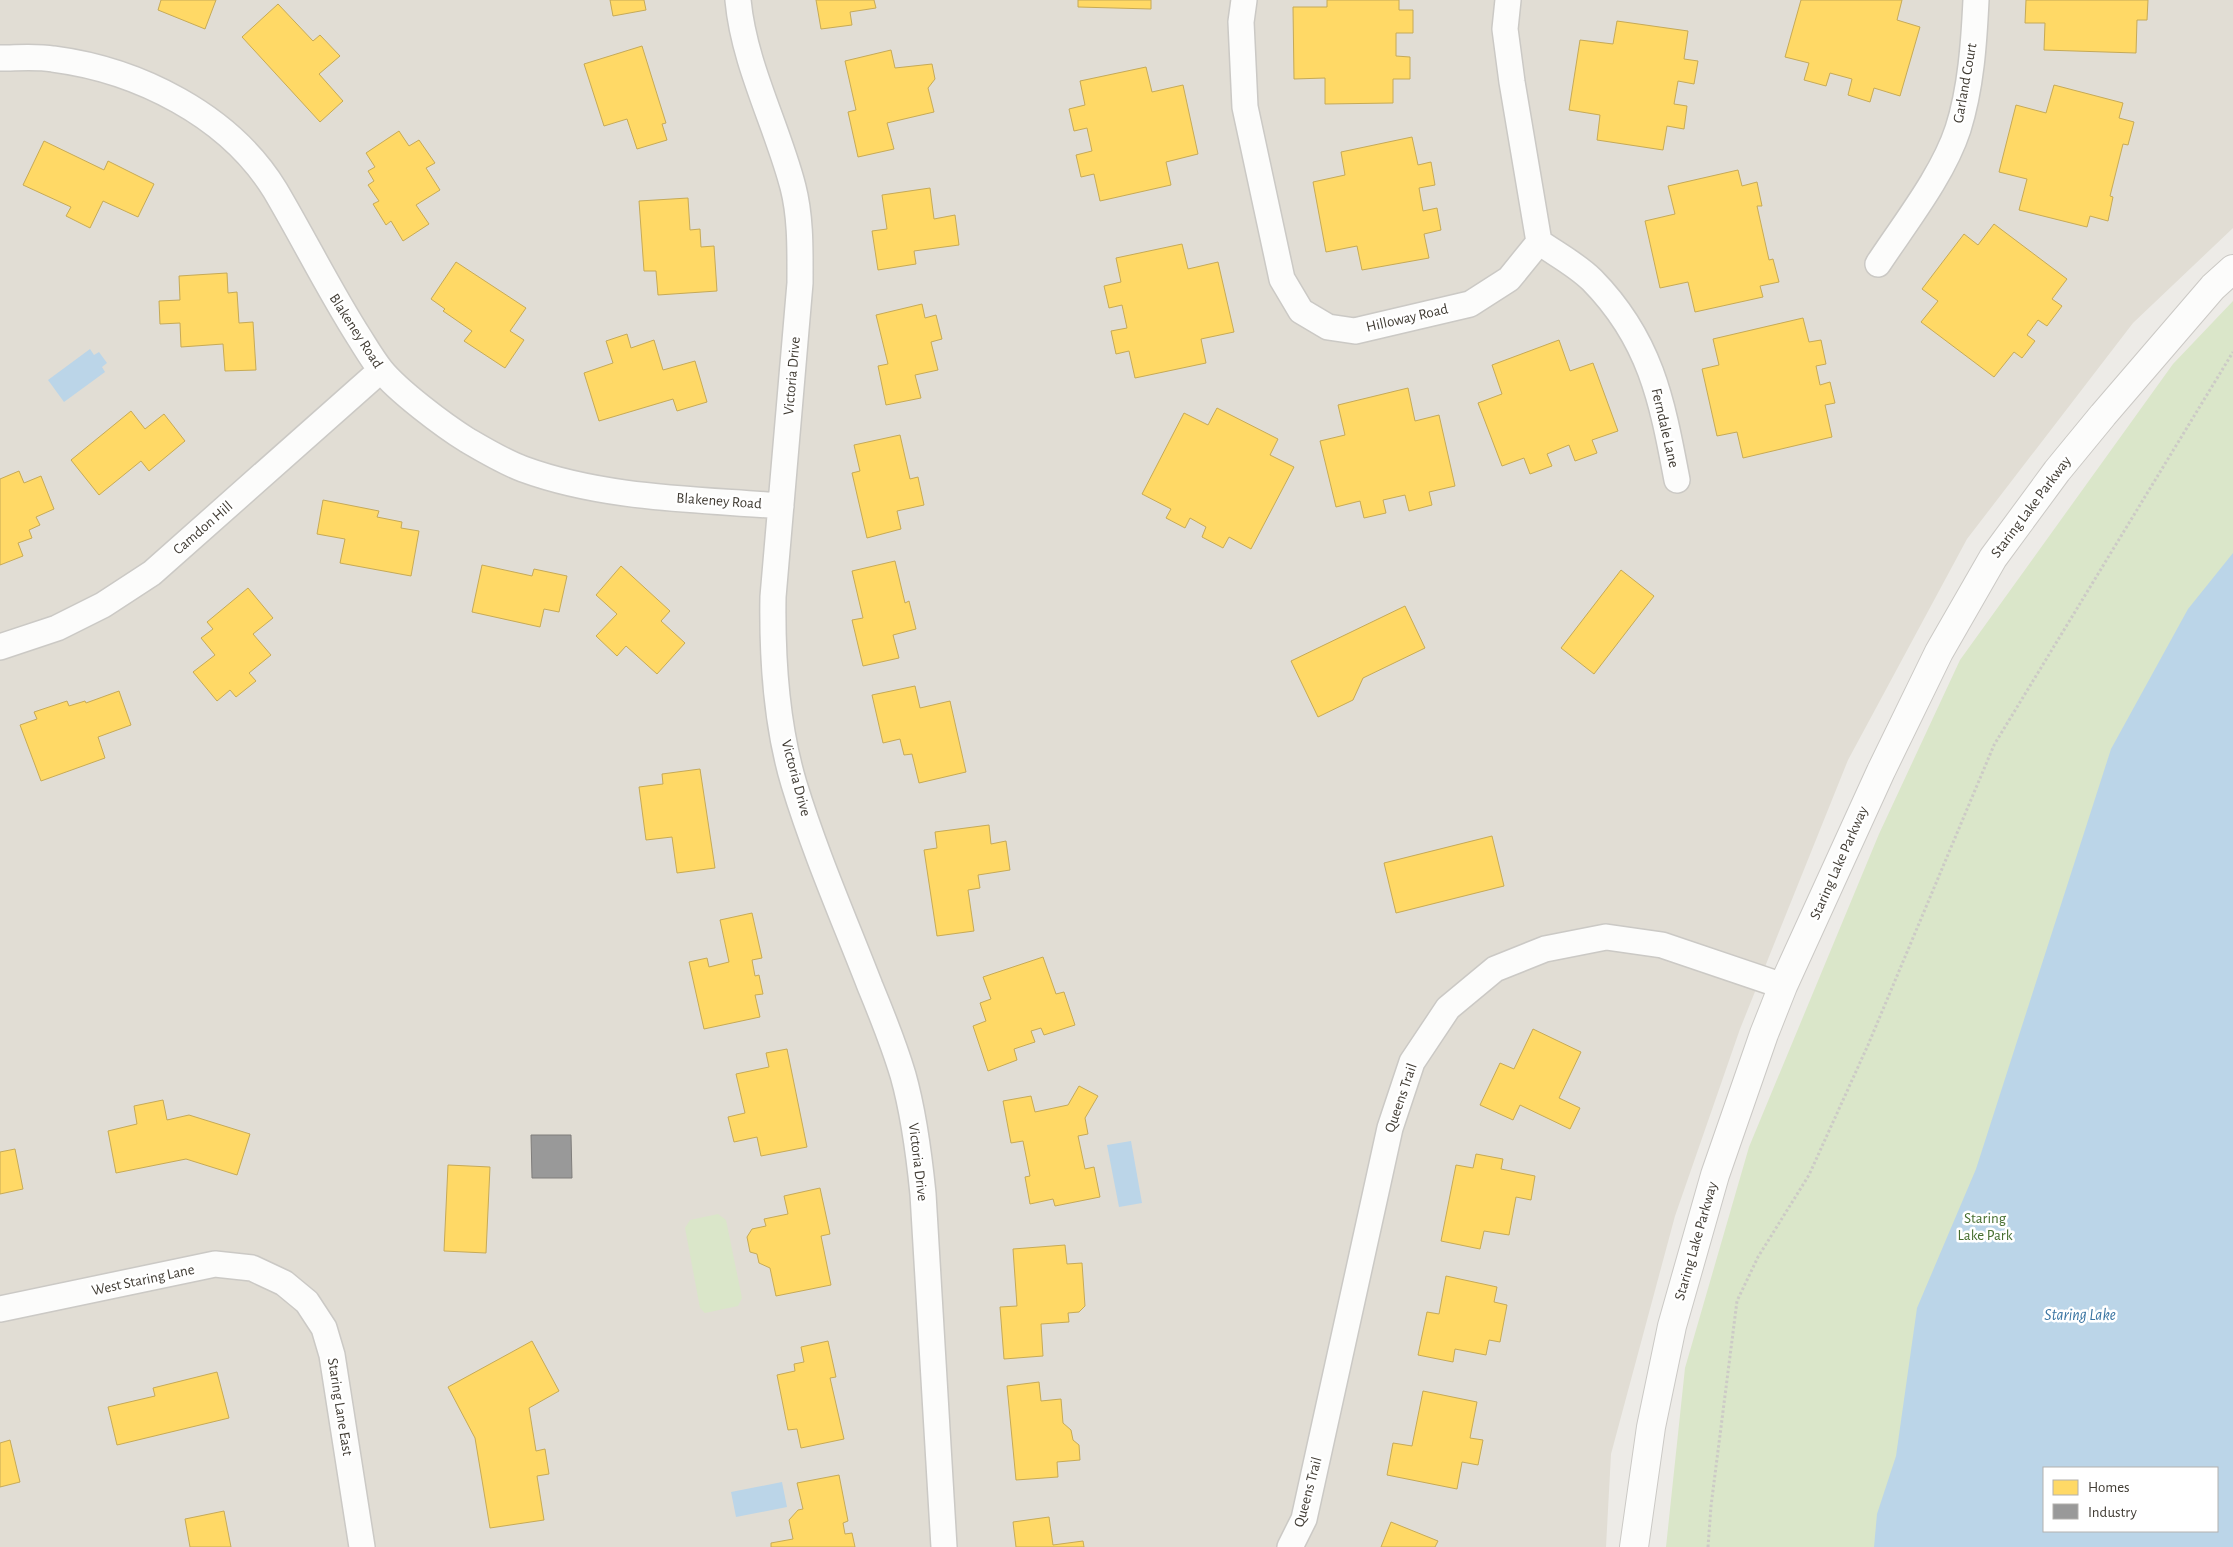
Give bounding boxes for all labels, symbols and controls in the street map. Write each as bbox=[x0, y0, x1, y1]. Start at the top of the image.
street label: Garland Court bbox=[1951, 42, 1979, 124]
street label: Blakeney Road bbox=[326, 291, 386, 371]
street label: Hilloway Road bbox=[1364, 301, 1450, 335]
street label: Victoria Drive bbox=[781, 336, 803, 416]
street label: Ferndale Lane bbox=[1649, 387, 1681, 469]
street label: Staring Lake Parkway bbox=[1988, 453, 2074, 561]
street label: Blakeney Road bbox=[676, 491, 762, 511]
street label: Camdon Hill bbox=[170, 498, 236, 558]
street label: Victoria Drive bbox=[779, 738, 813, 818]
street label: Staring Lake Parkway bbox=[1807, 803, 1871, 922]
street label: Queens Trail bbox=[1382, 1061, 1420, 1135]
street label: Victoria Drive bbox=[906, 1122, 930, 1202]
street label: Staring Lake Parkway bbox=[1672, 1179, 1720, 1302]
park label: Staring Lake Park bbox=[1957, 1211, 2013, 1243]
street label: West Staring Lane bbox=[90, 1262, 196, 1298]
water label: Staring Lake bbox=[2044, 1307, 2116, 1323]
street label: Staring Lane East bbox=[325, 1357, 355, 1457]
street label: Queens Trail bbox=[1291, 1455, 1325, 1529]
legend bbox=[2043, 1467, 2218, 1532]
text: Homes bbox=[2088, 1480, 2130, 1495]
text: Industry bbox=[2088, 1505, 2137, 1520]

